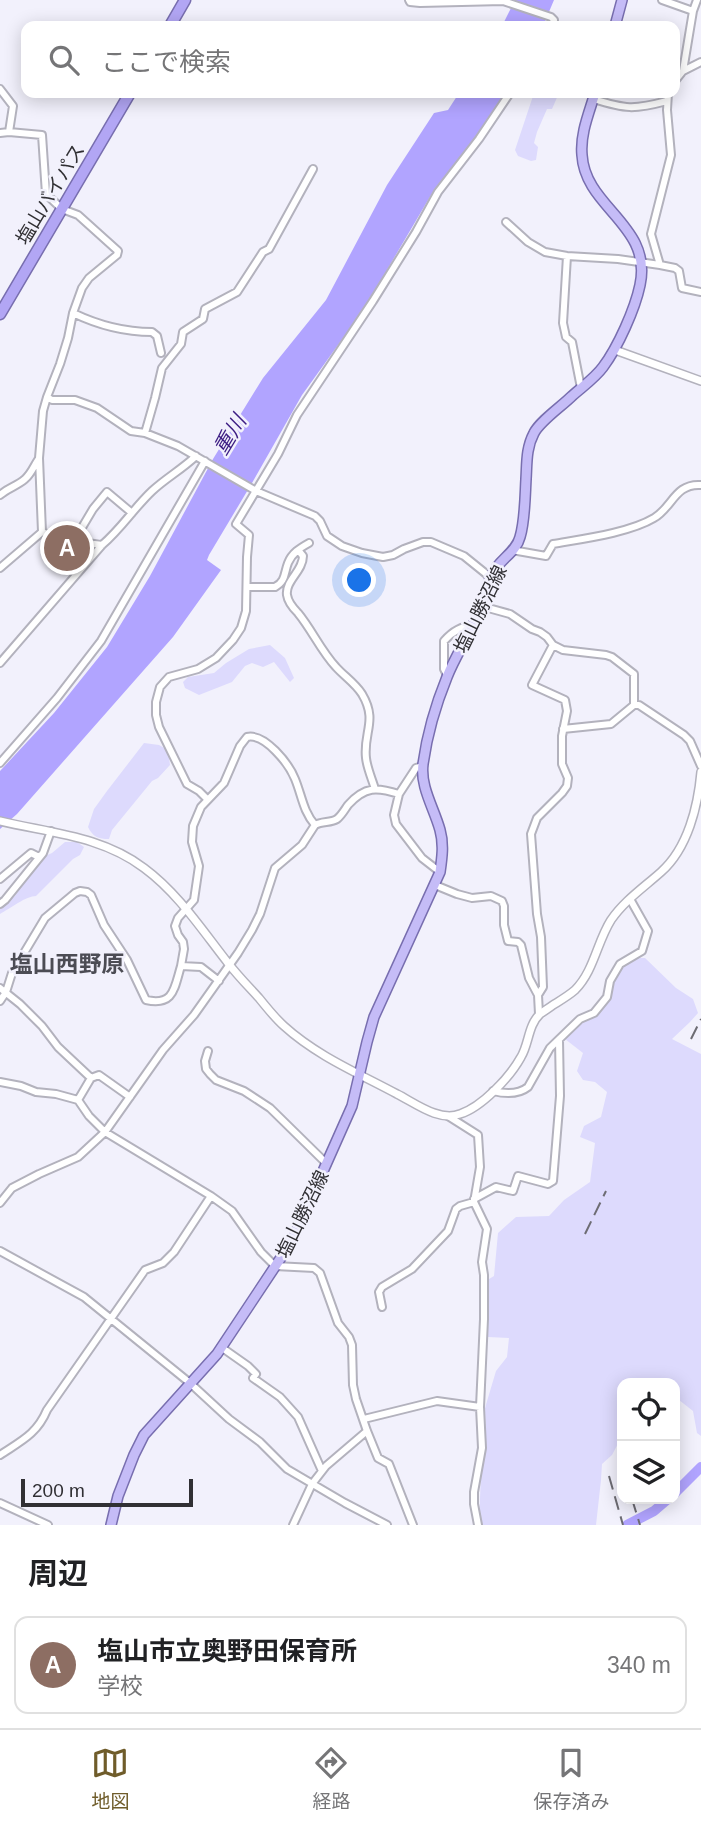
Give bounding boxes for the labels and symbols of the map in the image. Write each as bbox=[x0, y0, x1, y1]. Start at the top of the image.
street label: 塩山バイパス bbox=[12, 140, 89, 248]
water label: 重川 bbox=[209, 409, 251, 459]
pin: A bbox=[44, 522, 90, 574]
street label: 塩山勝沼線 bbox=[450, 562, 511, 657]
your location bbox=[342, 563, 376, 597]
district label: 塩山西野原 bbox=[10, 951, 125, 977]
street label: 塩山勝沼線 bbox=[272, 1167, 333, 1262]
scale bar bbox=[21, 1476, 192, 1508]

